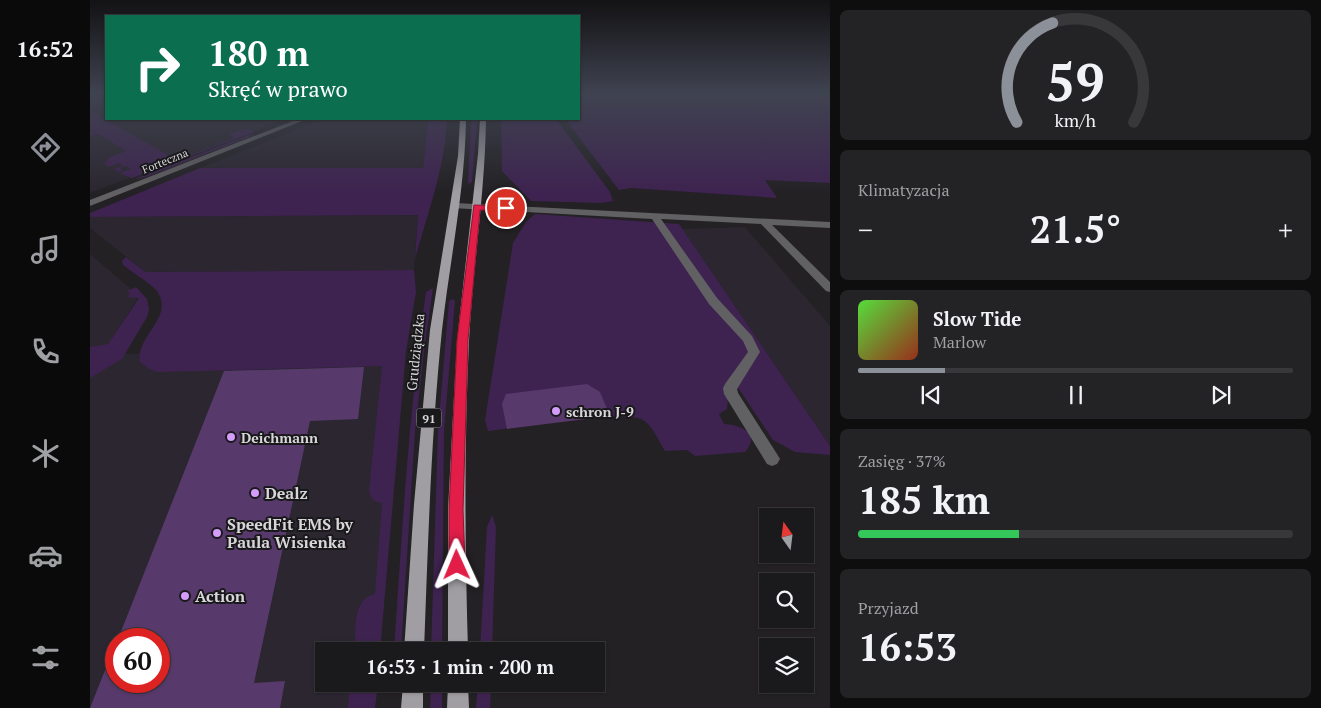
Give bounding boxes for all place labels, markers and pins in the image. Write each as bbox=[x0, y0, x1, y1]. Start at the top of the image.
pin bbox=[485, 187, 527, 229]
place label: schron J-9 bbox=[566, 402, 634, 421]
marker: schron J-9 bbox=[550, 405, 562, 417]
place label: Deichmann bbox=[241, 428, 318, 447]
marker: Deichmann bbox=[225, 431, 237, 443]
place label: Dealz bbox=[265, 482, 308, 504]
marker: Dealz bbox=[249, 487, 261, 499]
place label: SpeedFit EMS by Paula Wisienka bbox=[227, 513, 354, 553]
marker: SpeedFit EMS by Paula Wisienka bbox=[211, 527, 223, 539]
place label: Action bbox=[195, 585, 246, 607]
marker: Action bbox=[179, 590, 191, 602]

